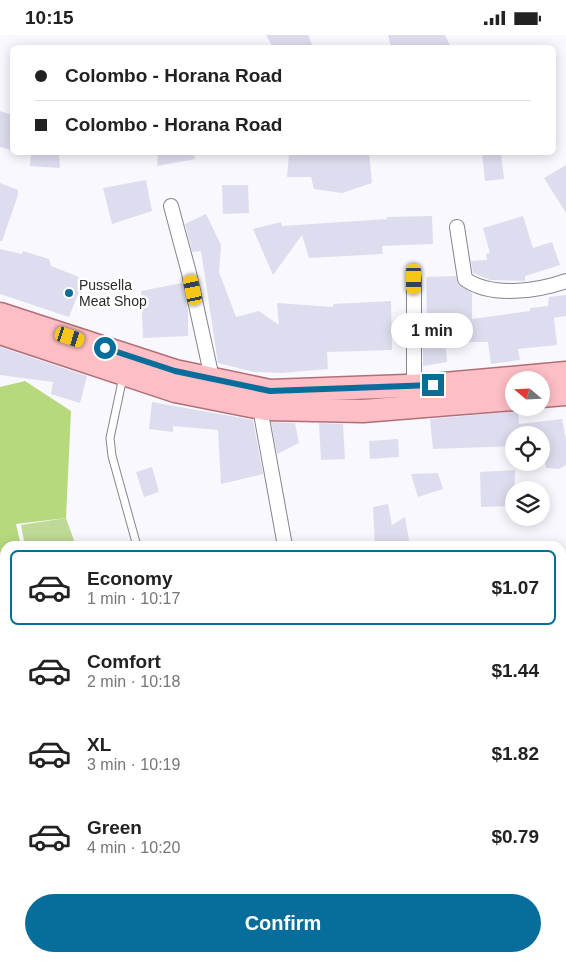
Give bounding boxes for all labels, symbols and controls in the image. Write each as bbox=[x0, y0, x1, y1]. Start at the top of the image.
text: 10:15 bbox=[25, 7, 74, 28]
text: Colombo - Horana Road bbox=[65, 65, 282, 86]
text: Colombo - Horana Road bbox=[65, 114, 282, 135]
car bbox=[406, 264, 421, 294]
car bbox=[182, 274, 203, 306]
place label: Pussella Meat Shop bbox=[79, 277, 147, 309]
marker: Pussella Meat Shop bbox=[63, 287, 75, 299]
callout: 1 min bbox=[392, 313, 474, 347]
text: 1 min bbox=[411, 322, 453, 339]
car bbox=[53, 325, 86, 349]
route start bbox=[94, 337, 116, 359]
north arrow bbox=[505, 371, 550, 416]
map controls bbox=[505, 371, 550, 526]
route end bbox=[422, 374, 444, 396]
button: locate bbox=[505, 426, 550, 471]
button: layers bbox=[505, 481, 550, 526]
icon: car bbox=[27, 565, 72, 610]
text: Economy bbox=[87, 568, 173, 589]
text: $1.07 bbox=[491, 577, 539, 598]
text: 1 min · 10:17 bbox=[87, 590, 180, 607]
icon: car bbox=[27, 648, 72, 693]
text: Comfort bbox=[87, 651, 161, 672]
text: $1.44 bbox=[491, 660, 539, 681]
text: 2 min · 10:18 bbox=[87, 673, 180, 690]
icon: car bbox=[27, 731, 72, 776]
text: XL bbox=[87, 734, 111, 755]
text: $1.82 bbox=[491, 743, 539, 764]
text: 3 min · 10:19 bbox=[87, 756, 180, 773]
icon: car bbox=[27, 814, 72, 859]
text: Green bbox=[87, 817, 142, 838]
text: $0.79 bbox=[491, 826, 539, 847]
text: 4 min · 10:20 bbox=[87, 839, 180, 856]
button: Confirm bbox=[25, 894, 541, 952]

